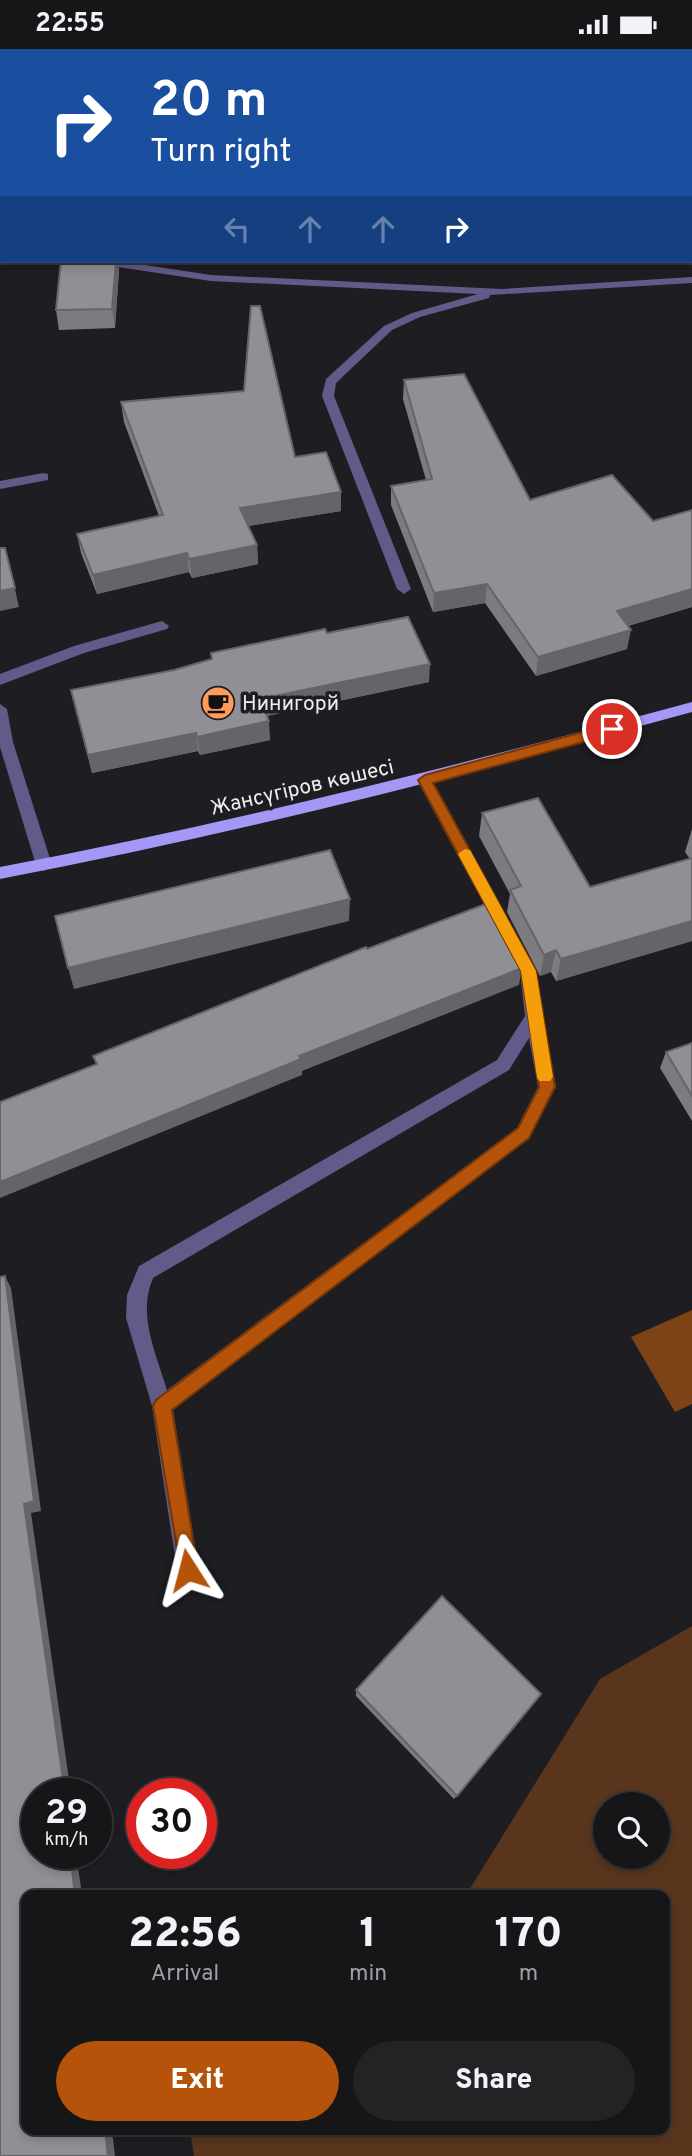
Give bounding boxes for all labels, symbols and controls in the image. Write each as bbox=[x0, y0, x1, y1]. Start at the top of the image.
text: 22:55 bbox=[35, 8, 105, 41]
text: 20 m bbox=[150, 72, 267, 134]
icon: right bbox=[35, 77, 126, 168]
text: Turn right bbox=[150, 133, 292, 173]
icon: left bbox=[218, 210, 256, 248]
icon: ahead bbox=[291, 210, 329, 248]
icon: ahead bbox=[364, 210, 402, 248]
icon: right bbox=[437, 210, 475, 248]
cafe icon: Нинигорй bbox=[199, 684, 237, 722]
place label: Нинигорй bbox=[242, 691, 339, 718]
pin bbox=[582, 699, 642, 759]
icon: arrive bbox=[593, 710, 631, 748]
street label: Жансүгіров көшесі bbox=[208, 754, 397, 823]
position arrow bbox=[151, 1533, 225, 1607]
speed limit sign: 30 bbox=[126, 1778, 217, 1869]
text: 29 bbox=[45, 1792, 88, 1836]
map controls bbox=[593, 1792, 670, 1869]
button: search bbox=[593, 1792, 670, 1869]
text: km/h bbox=[45, 1829, 88, 1852]
text: 22:56 bbox=[128, 1909, 242, 1962]
text: 1 bbox=[359, 1909, 377, 1962]
text: 170 bbox=[495, 1909, 563, 1962]
text: Arrival bbox=[151, 1960, 219, 1989]
text: min bbox=[349, 1960, 387, 1989]
text: m bbox=[519, 1960, 538, 1989]
button: Exit bbox=[56, 2041, 339, 2121]
button: Share bbox=[353, 2041, 635, 2121]

